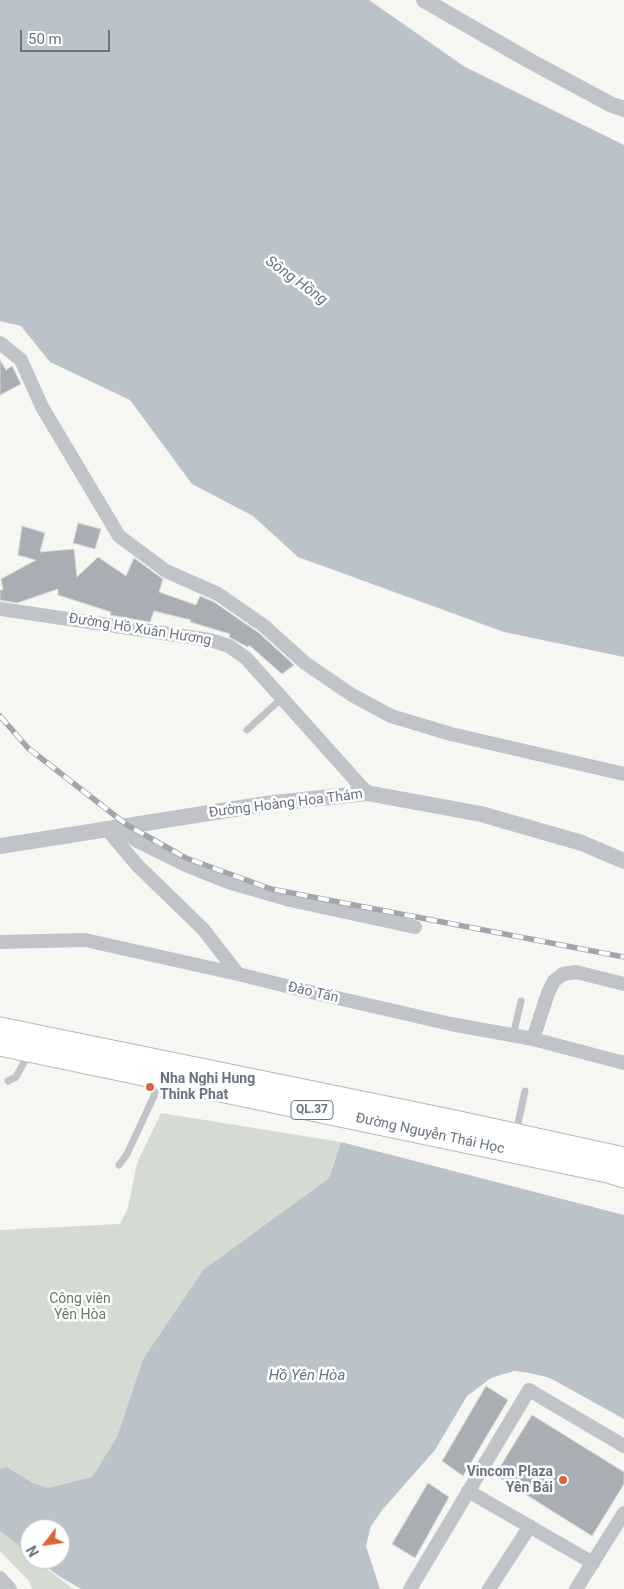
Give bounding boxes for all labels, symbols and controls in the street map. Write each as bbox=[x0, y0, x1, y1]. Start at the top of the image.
scale bar bbox=[22, 20, 112, 52]
text: 50 m bbox=[28, 30, 62, 48]
water label: Sông Hồng bbox=[262, 253, 330, 309]
street label: Đường Hồ Xuân Hương bbox=[68, 610, 212, 650]
street label: Đường Hoàng Hoa Thám bbox=[208, 786, 364, 822]
street label: Đào Tấn bbox=[286, 979, 340, 1007]
place label: Nha Nghi Hung Think Phat bbox=[160, 1071, 255, 1104]
marker: Nha Nghi Hung Think Phat bbox=[144, 1081, 156, 1093]
road number: QL.37 bbox=[291, 1100, 333, 1120]
street label: Đường Nguyễn Thái Học bbox=[354, 1110, 506, 1158]
park label: Công viên Yên Hòa bbox=[49, 1291, 111, 1324]
water label: Hồ Yên Hòa bbox=[269, 1367, 345, 1385]
place label: Vincom Plaza Yên Bái bbox=[467, 1464, 553, 1496]
marker: Vincom Plaza Yên Bái bbox=[557, 1474, 569, 1486]
north arrow bbox=[20, 1519, 70, 1569]
text: N bbox=[23, 1543, 42, 1559]

